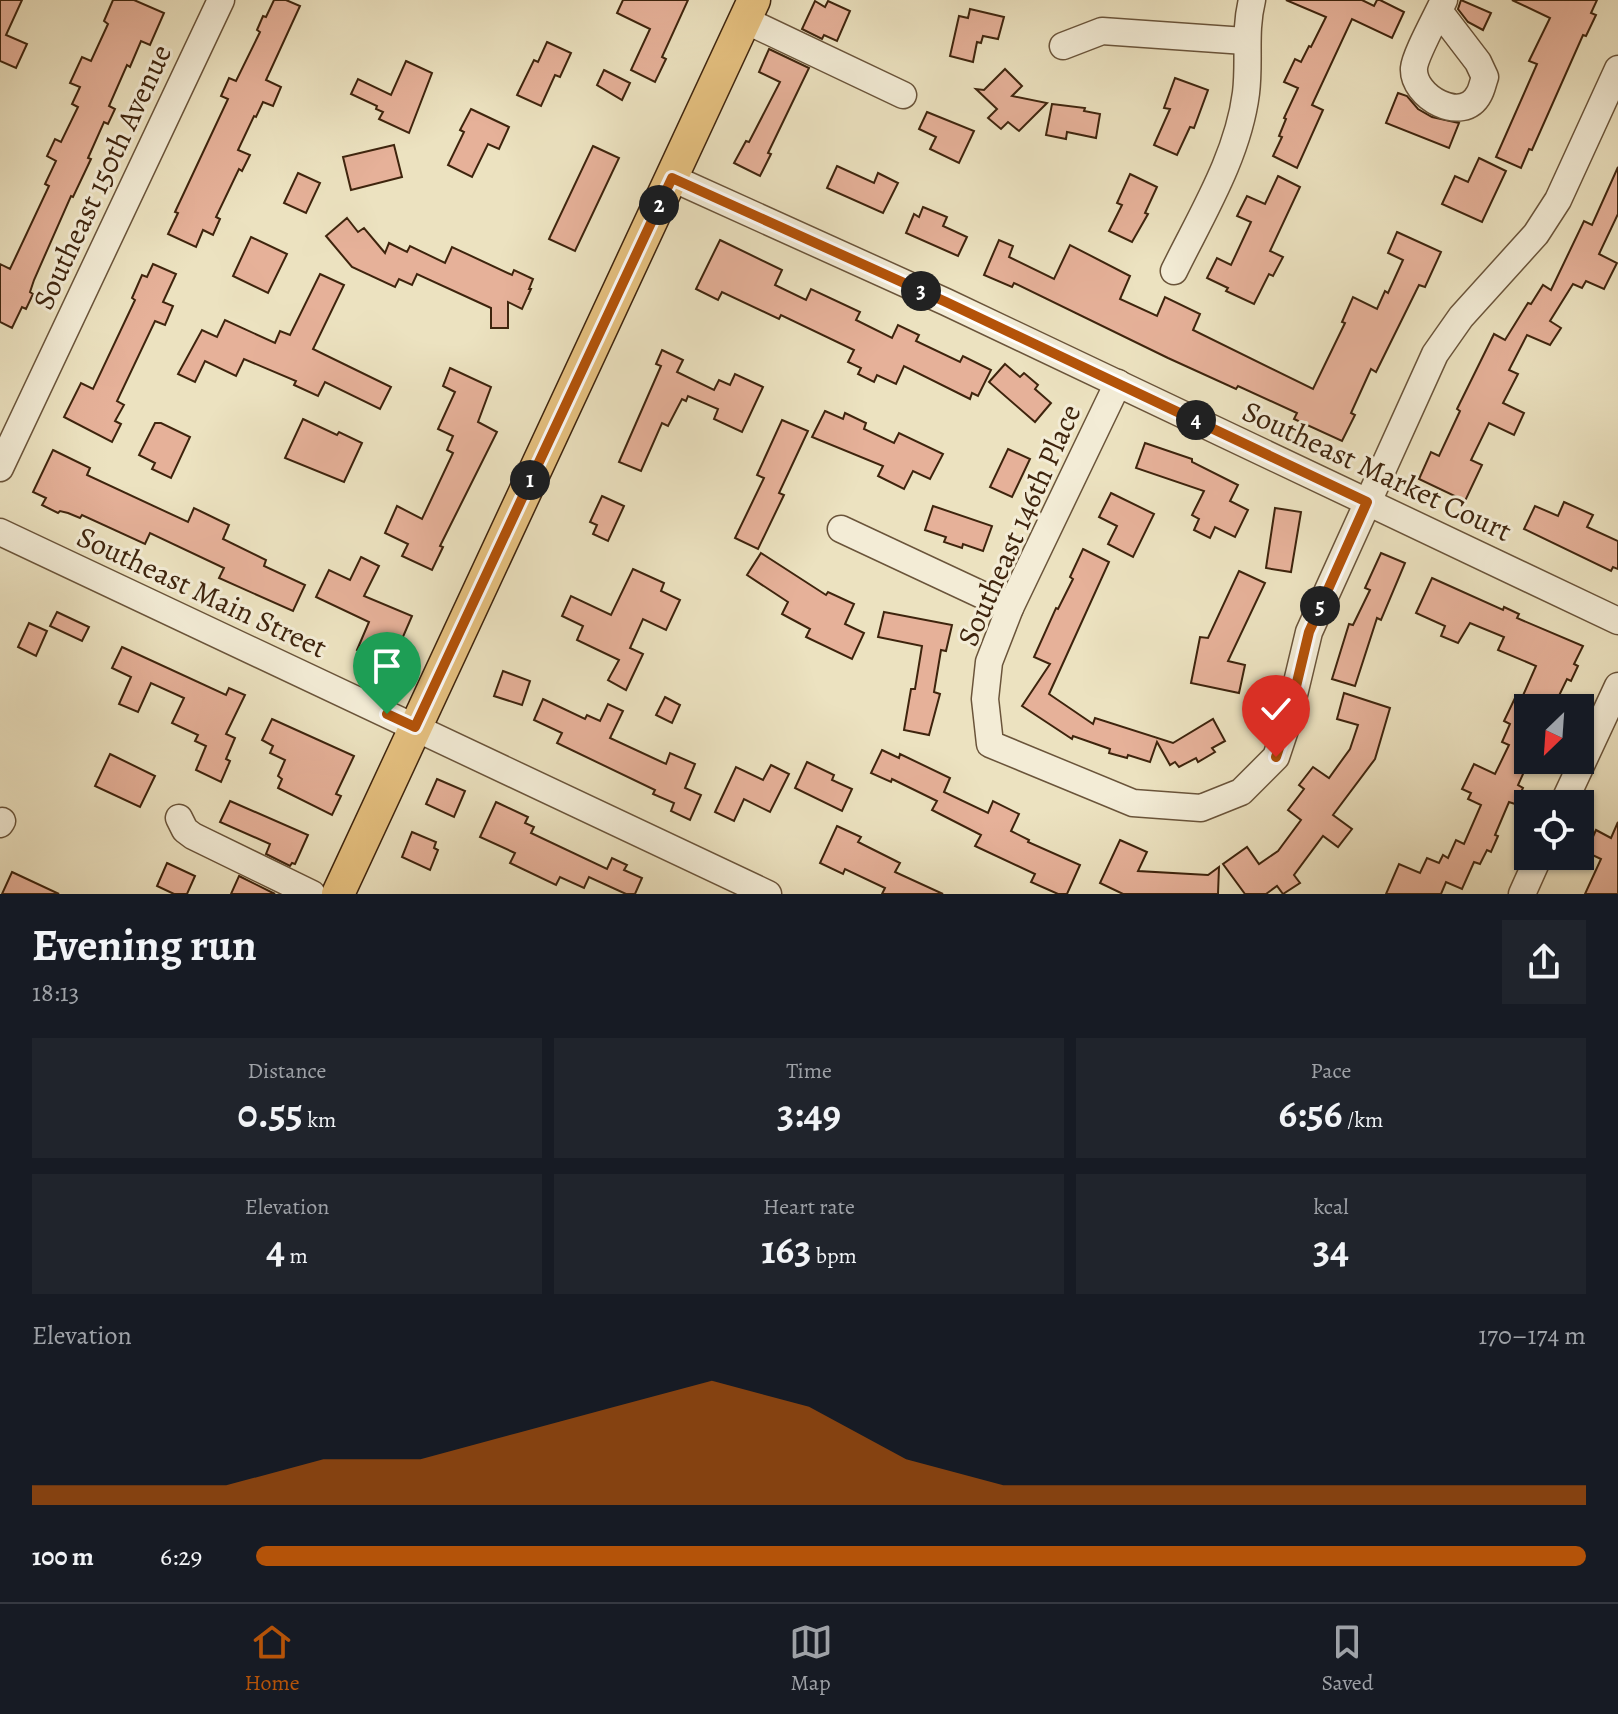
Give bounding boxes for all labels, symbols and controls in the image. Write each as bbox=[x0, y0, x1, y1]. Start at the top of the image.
street label: Southeast 150th Avenue bbox=[23, 38, 181, 316]
pin: 2 bbox=[639, 185, 679, 225]
text: 2 bbox=[654, 190, 664, 220]
pin: 3 bbox=[901, 271, 941, 311]
text: 3 bbox=[916, 276, 926, 306]
street label: Southeast Market Court bbox=[1236, 391, 1518, 551]
street label: Southeast 146th Place bbox=[948, 398, 1090, 652]
pin: 4 bbox=[1176, 400, 1216, 440]
text: 4 bbox=[1191, 405, 1201, 435]
pin: 1 bbox=[510, 460, 550, 500]
text: 1 bbox=[526, 465, 534, 495]
street label: Southeast Main Street bbox=[71, 517, 334, 668]
pin: 5 bbox=[1300, 586, 1340, 626]
text: 5 bbox=[1315, 591, 1325, 621]
pin bbox=[353, 632, 421, 714]
icon: arrive bbox=[365, 644, 409, 688]
pin bbox=[1242, 675, 1310, 757]
icon: check bbox=[1254, 687, 1298, 731]
north arrow bbox=[1514, 694, 1594, 774]
map controls bbox=[1514, 694, 1594, 870]
button: locate bbox=[1514, 790, 1594, 870]
text: Evening run bbox=[32, 915, 257, 975]
button: share bbox=[1502, 920, 1586, 1004]
text: 18:13 bbox=[32, 975, 79, 1010]
text: Distance bbox=[248, 1056, 326, 1086]
text: Time bbox=[786, 1056, 832, 1086]
text: Pace bbox=[1311, 1056, 1351, 1086]
text: 0.55 bbox=[238, 1086, 303, 1141]
text: 3:49 bbox=[777, 1086, 841, 1141]
text: 6:56 bbox=[1279, 1086, 1343, 1141]
text: km bbox=[303, 1105, 336, 1135]
text: /km bbox=[1343, 1105, 1383, 1135]
text: Elevation bbox=[245, 1192, 329, 1222]
text: Heart rate bbox=[763, 1192, 855, 1222]
text: kcal bbox=[1313, 1192, 1349, 1222]
text: 4 bbox=[266, 1222, 285, 1277]
text: 163 bbox=[761, 1222, 811, 1277]
text: 34 bbox=[1313, 1222, 1349, 1277]
text: m bbox=[285, 1241, 308, 1271]
text: bpm bbox=[811, 1241, 857, 1271]
text: Elevation bbox=[32, 1318, 132, 1353]
text: 170–174 m bbox=[1478, 1318, 1586, 1353]
text: 100 m bbox=[32, 1539, 94, 1574]
text: 6:29 bbox=[160, 1539, 202, 1574]
tab: Home bbox=[244, 1620, 300, 1698]
tab: Map bbox=[789, 1620, 833, 1698]
tab: Saved bbox=[1321, 1620, 1374, 1698]

